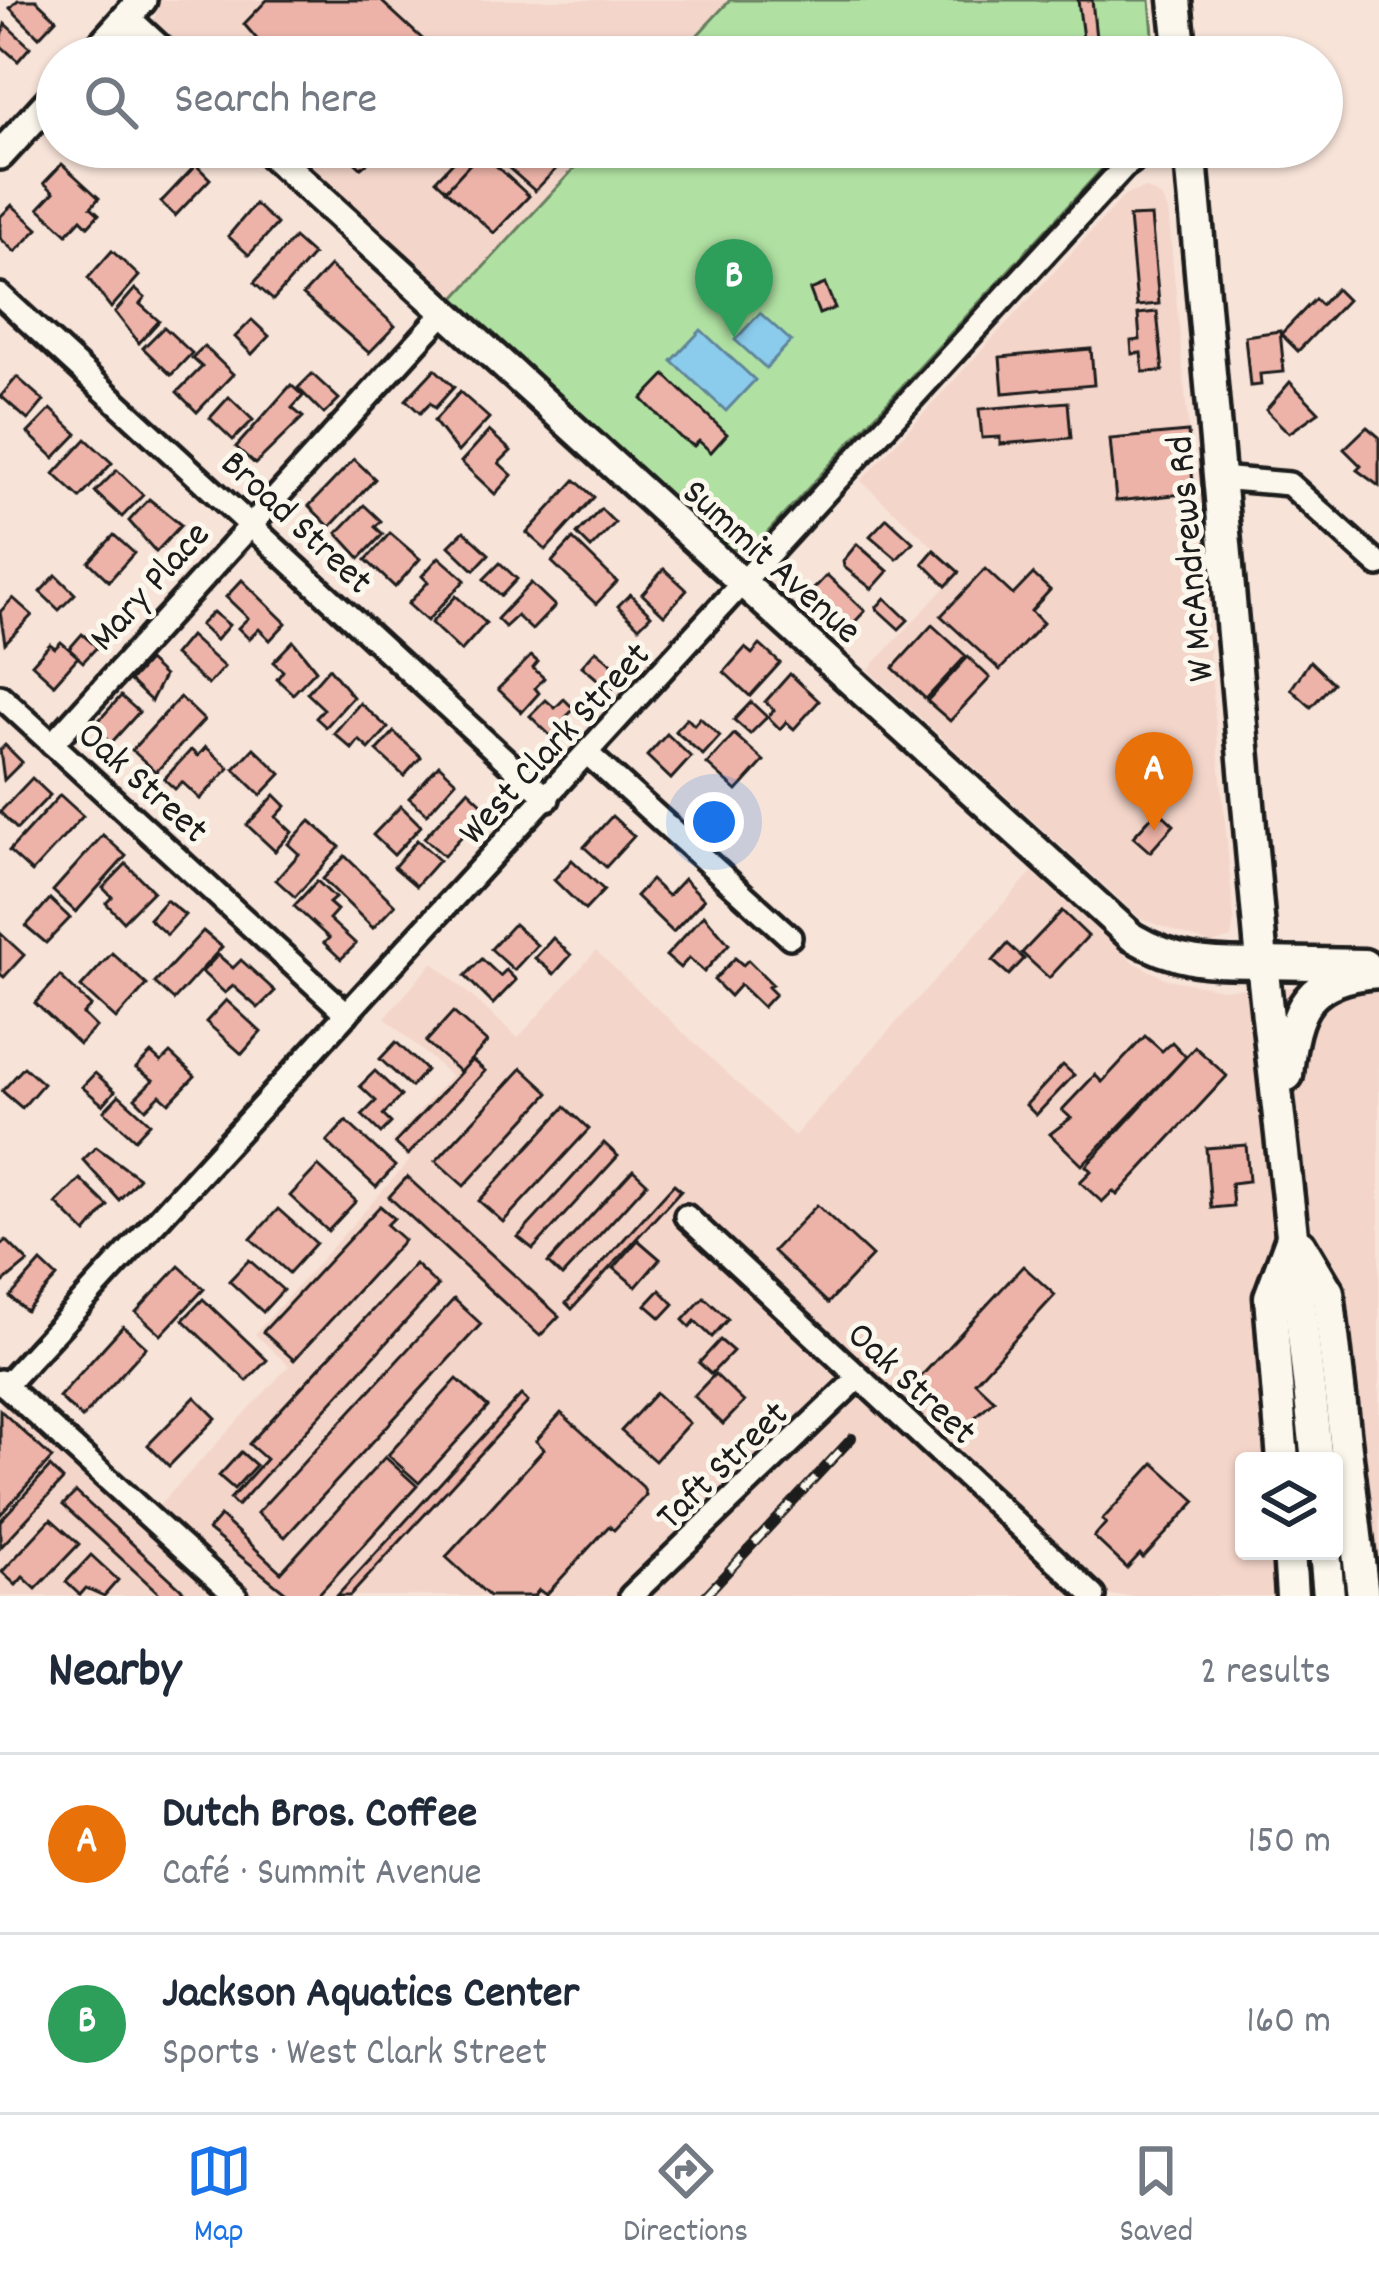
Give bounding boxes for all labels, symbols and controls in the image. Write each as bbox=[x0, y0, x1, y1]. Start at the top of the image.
search box bbox=[36, 36, 1343, 168]
icon: search bbox=[78, 69, 144, 135]
text: Search here bbox=[174, 70, 377, 134]
pin: B bbox=[695, 239, 773, 338]
street label: W McAndrews Rd bbox=[1155, 433, 1232, 684]
street label: Broad Street bbox=[206, 440, 383, 610]
street label: Summit Avenue bbox=[668, 468, 872, 659]
street label: Mary Place bbox=[78, 511, 225, 666]
street label: West Clark Street bbox=[448, 631, 666, 859]
street label: Oak Street bbox=[63, 711, 219, 859]
pin: A bbox=[1115, 732, 1193, 831]
your location bbox=[684, 792, 744, 852]
street label: Oak Street bbox=[832, 1311, 987, 1461]
street label: Taft Street bbox=[646, 1390, 803, 1545]
map controls bbox=[1235, 1452, 1343, 1560]
button: layers bbox=[1235, 1452, 1343, 1560]
text: Nearby bbox=[48, 1638, 181, 1710]
text: 2 results bbox=[1200, 1647, 1331, 1702]
text: Dutch Bros. Coffee bbox=[162, 1784, 477, 1848]
text: A bbox=[76, 1816, 98, 1871]
text: 150 m bbox=[1247, 1816, 1331, 1871]
text: Café · Summit Avenue bbox=[162, 1848, 482, 1903]
text: Jackson Aquatics Center bbox=[162, 1964, 579, 2028]
text: B bbox=[78, 1996, 96, 2051]
text: 160 m bbox=[1246, 1996, 1331, 2051]
text: Sports · West Clark Street bbox=[162, 2028, 547, 2083]
tab: Map bbox=[186, 2138, 252, 2257]
tab: Directions bbox=[623, 2138, 748, 2257]
tab: Saved bbox=[1120, 2138, 1193, 2257]

